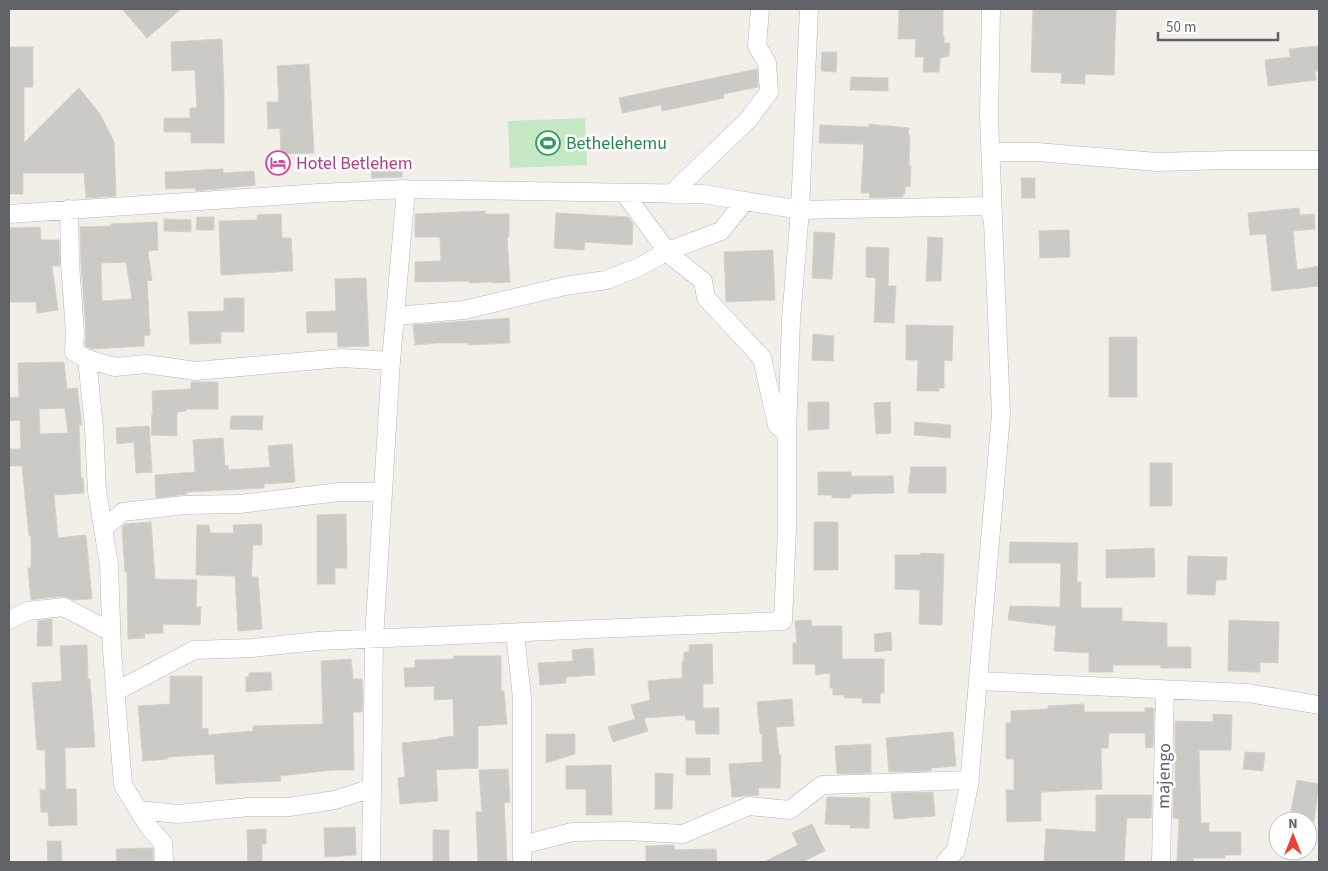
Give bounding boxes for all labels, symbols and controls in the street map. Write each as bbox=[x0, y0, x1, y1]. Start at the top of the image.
scale bar bbox=[1158, 10, 1278, 42]
text: 50 m bbox=[1166, 17, 1196, 38]
sports icon: Bethelehemu bbox=[535, 130, 561, 156]
place label: Bethelehemu bbox=[566, 131, 667, 156]
hotel icon: Hotel Betlehem bbox=[265, 150, 291, 176]
place label: Hotel Betlehem bbox=[296, 151, 413, 176]
street label: majengo bbox=[1151, 743, 1177, 809]
north arrow bbox=[1268, 811, 1318, 861]
text: N bbox=[1288, 814, 1298, 834]

